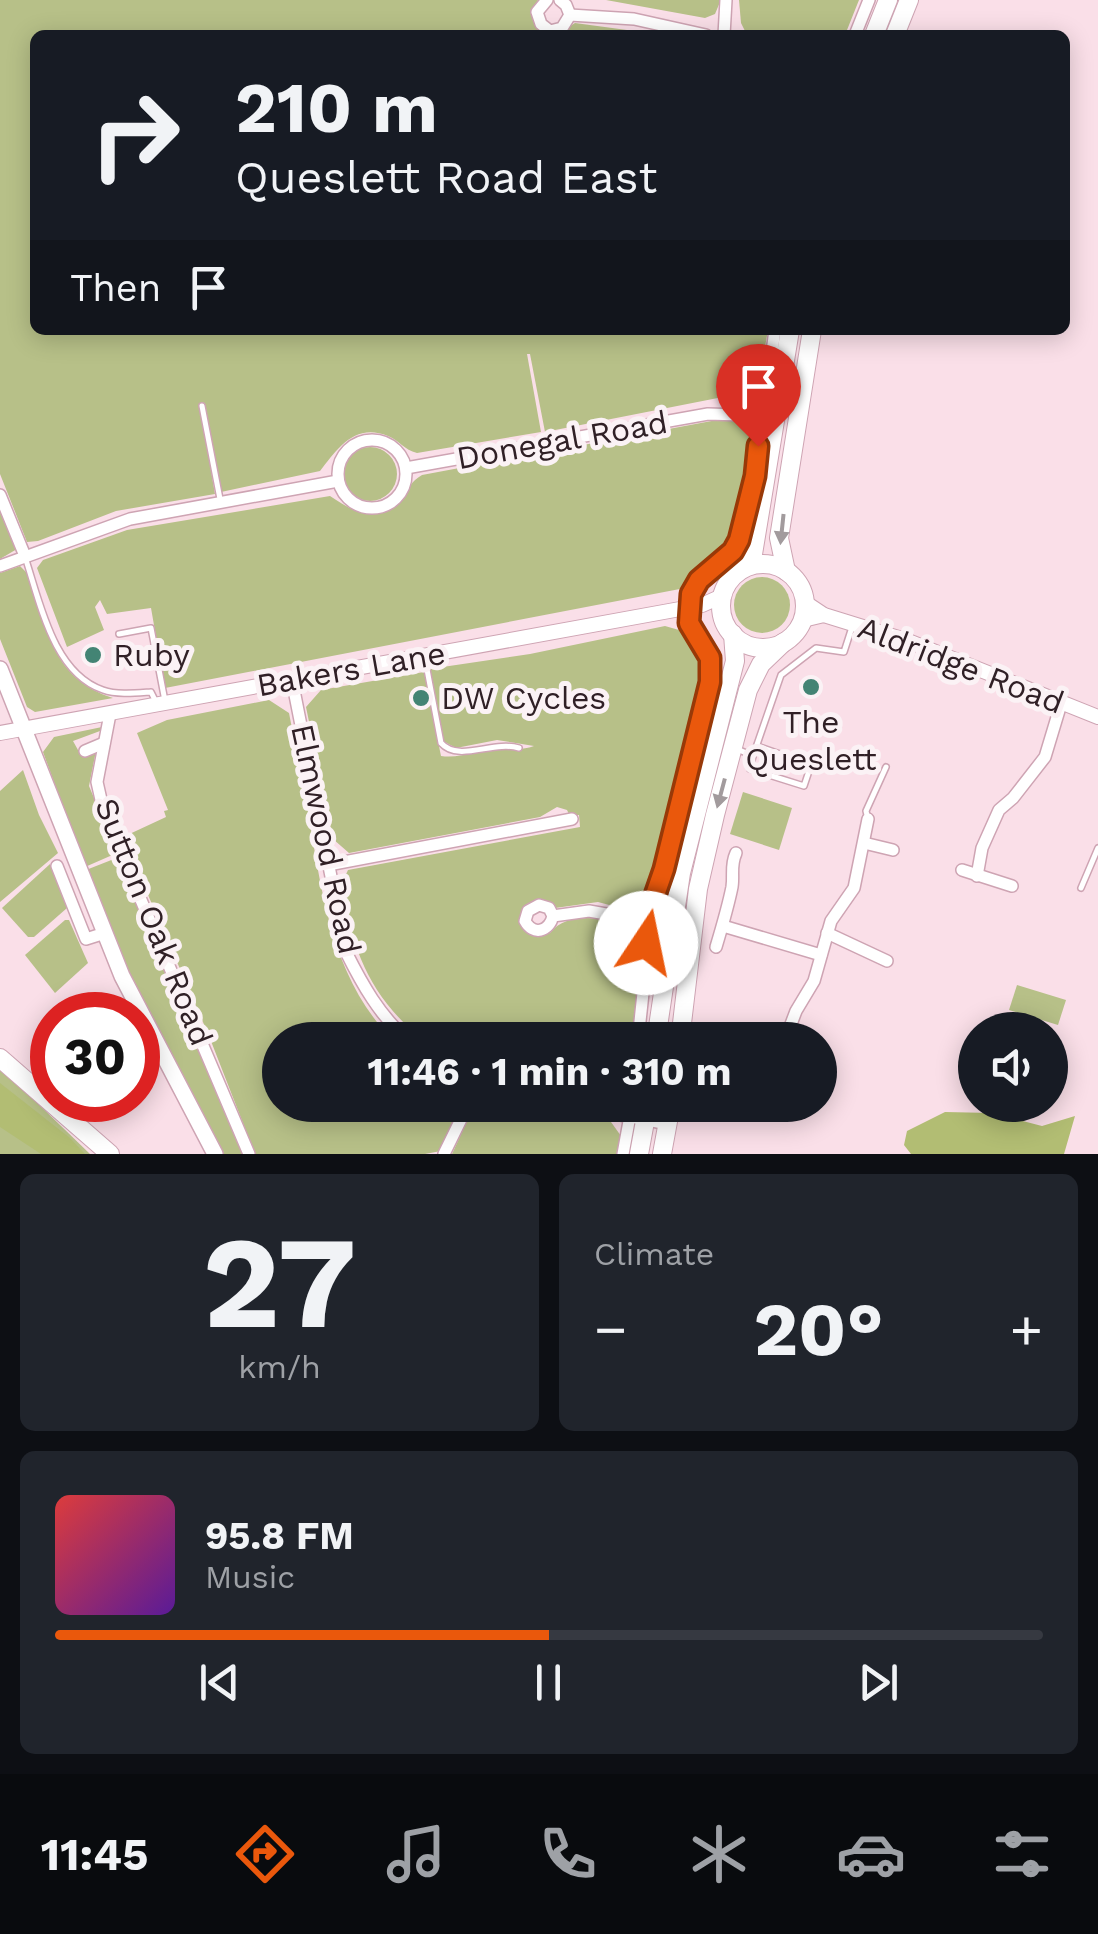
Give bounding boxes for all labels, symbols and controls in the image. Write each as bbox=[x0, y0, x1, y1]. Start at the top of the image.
text: 210 m bbox=[235, 67, 438, 149]
icon: right bbox=[70, 70, 200, 200]
text: Queslett Road East bbox=[235, 151, 657, 204]
icon: arrive bbox=[181, 260, 236, 315]
text: Then bbox=[70, 266, 161, 310]
pin bbox=[716, 344, 801, 447]
icon: arrive bbox=[731, 359, 786, 414]
street label: Donegal Road bbox=[454, 403, 670, 477]
one-way arrow bbox=[774, 514, 790, 545]
street label: Aldridge Road bbox=[853, 608, 1069, 722]
street label: Bakers Lane bbox=[254, 634, 448, 704]
place label: Ruby bbox=[113, 636, 190, 674]
marker: Ruby bbox=[82, 644, 104, 666]
marker: The Queslett bbox=[800, 676, 822, 698]
place label: DW Cycles bbox=[441, 679, 606, 717]
marker: DW Cycles bbox=[410, 687, 432, 709]
place label: The Queslett bbox=[745, 703, 877, 778]
street label: Elmwood Road bbox=[283, 721, 369, 957]
one-way arrow bbox=[713, 778, 728, 809]
street label: Sutton Oak Road bbox=[87, 793, 221, 1051]
position arrow bbox=[594, 891, 698, 995]
speed limit sign: 30 bbox=[30, 992, 160, 1122]
map controls bbox=[958, 1012, 1068, 1122]
button: sound bbox=[958, 1012, 1068, 1122]
text: 11:46 · 1 min · 310 m bbox=[368, 1050, 731, 1094]
text: 27 bbox=[202, 1206, 357, 1359]
text: Climate bbox=[594, 1235, 714, 1273]
text: 20° bbox=[753, 1285, 884, 1373]
text: − bbox=[594, 1297, 627, 1361]
text: + bbox=[1010, 1297, 1043, 1361]
text: km/h bbox=[238, 1348, 321, 1386]
text: 95.8 FM bbox=[205, 1514, 354, 1558]
text: Music bbox=[205, 1558, 295, 1596]
icon: previous bbox=[192, 1655, 247, 1710]
icon: pause bbox=[521, 1655, 576, 1710]
icon: next bbox=[851, 1655, 906, 1710]
icon: directions bbox=[230, 1819, 300, 1889]
icon: music bbox=[381, 1819, 451, 1889]
icon: phone bbox=[533, 1819, 603, 1889]
icon: climate bbox=[684, 1819, 754, 1889]
icon: car bbox=[836, 1819, 906, 1889]
icon: filters bbox=[987, 1819, 1057, 1889]
text: 11:45 bbox=[41, 1828, 148, 1881]

